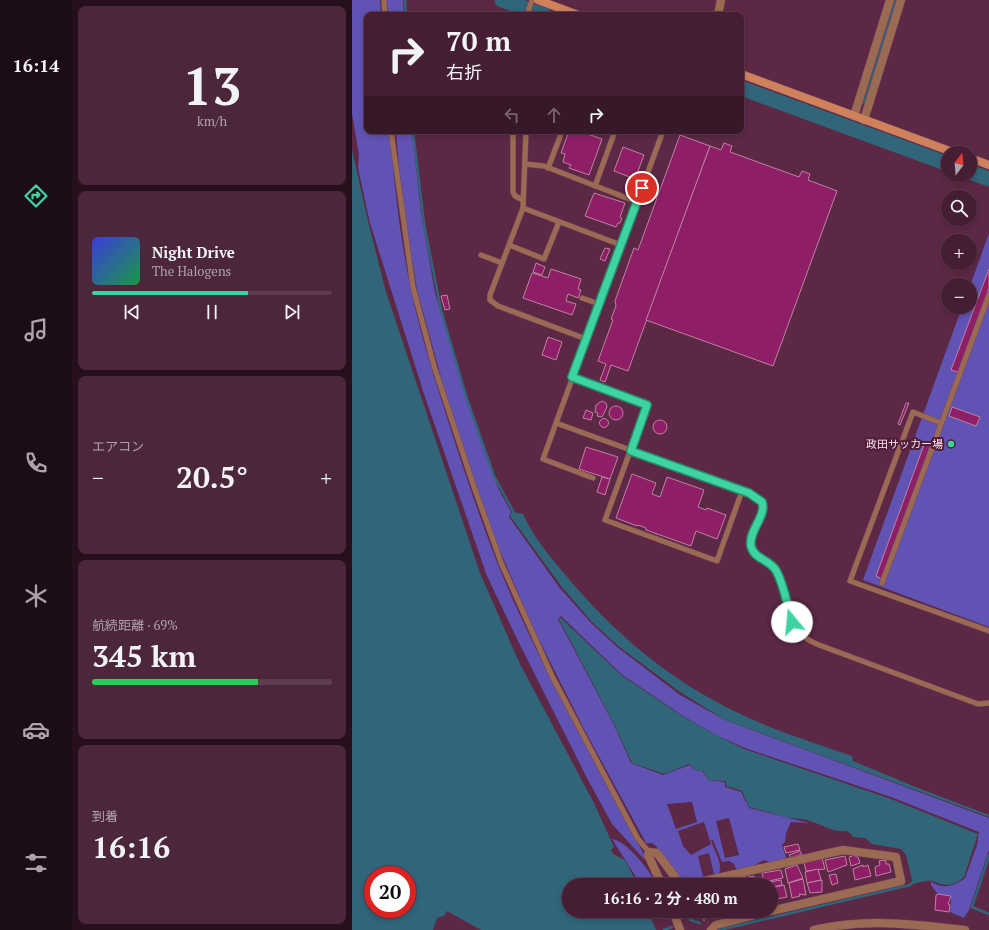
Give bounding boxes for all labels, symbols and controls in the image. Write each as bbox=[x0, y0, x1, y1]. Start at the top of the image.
text: 70 m bbox=[446, 22, 511, 59]
icon: right bbox=[380, 28, 432, 80]
text: 13 bbox=[183, 51, 241, 120]
text: 16:14 bbox=[13, 53, 59, 77]
text: 右折 bbox=[446, 60, 482, 84]
icon: left bbox=[501, 104, 523, 126]
icon: ahead bbox=[543, 104, 565, 126]
icon: right bbox=[585, 104, 607, 126]
text: km/h bbox=[197, 112, 227, 130]
north arrow bbox=[941, 146, 977, 182]
map controls bbox=[941, 146, 977, 314]
pin bbox=[625, 171, 659, 205]
icon: arrive bbox=[631, 177, 653, 199]
icon: directions bbox=[22, 182, 50, 210]
button: search bbox=[941, 190, 977, 226]
button: + bbox=[941, 234, 977, 270]
text: Night Drive bbox=[152, 242, 235, 262]
text: The Halogens bbox=[152, 262, 231, 280]
button: − bbox=[941, 278, 977, 314]
icon: previous bbox=[121, 301, 143, 323]
icon: pause bbox=[201, 301, 223, 323]
icon: next bbox=[281, 301, 303, 323]
icon: music bbox=[22, 316, 50, 344]
text: エアコン bbox=[92, 437, 144, 455]
place label: 政田サッカー場 bbox=[866, 437, 943, 451]
marker: 政田サッカー場 bbox=[946, 439, 956, 449]
icon: phone bbox=[22, 449, 50, 477]
text: 20.5° bbox=[176, 457, 248, 497]
text: − bbox=[92, 463, 104, 492]
text: + bbox=[320, 463, 332, 492]
icon: climate bbox=[22, 582, 50, 610]
position arrow bbox=[771, 601, 813, 643]
text: 航続距離 · 69% bbox=[92, 616, 178, 634]
text: 345 km bbox=[92, 636, 196, 676]
icon: car bbox=[22, 716, 50, 744]
text: 到着 bbox=[92, 807, 118, 825]
text: 16:16 bbox=[92, 827, 170, 867]
icon: filters bbox=[22, 849, 50, 877]
speed limit sign: 20 bbox=[364, 866, 416, 918]
text: 16:16 · 2 分 · 480 m bbox=[603, 888, 738, 908]

